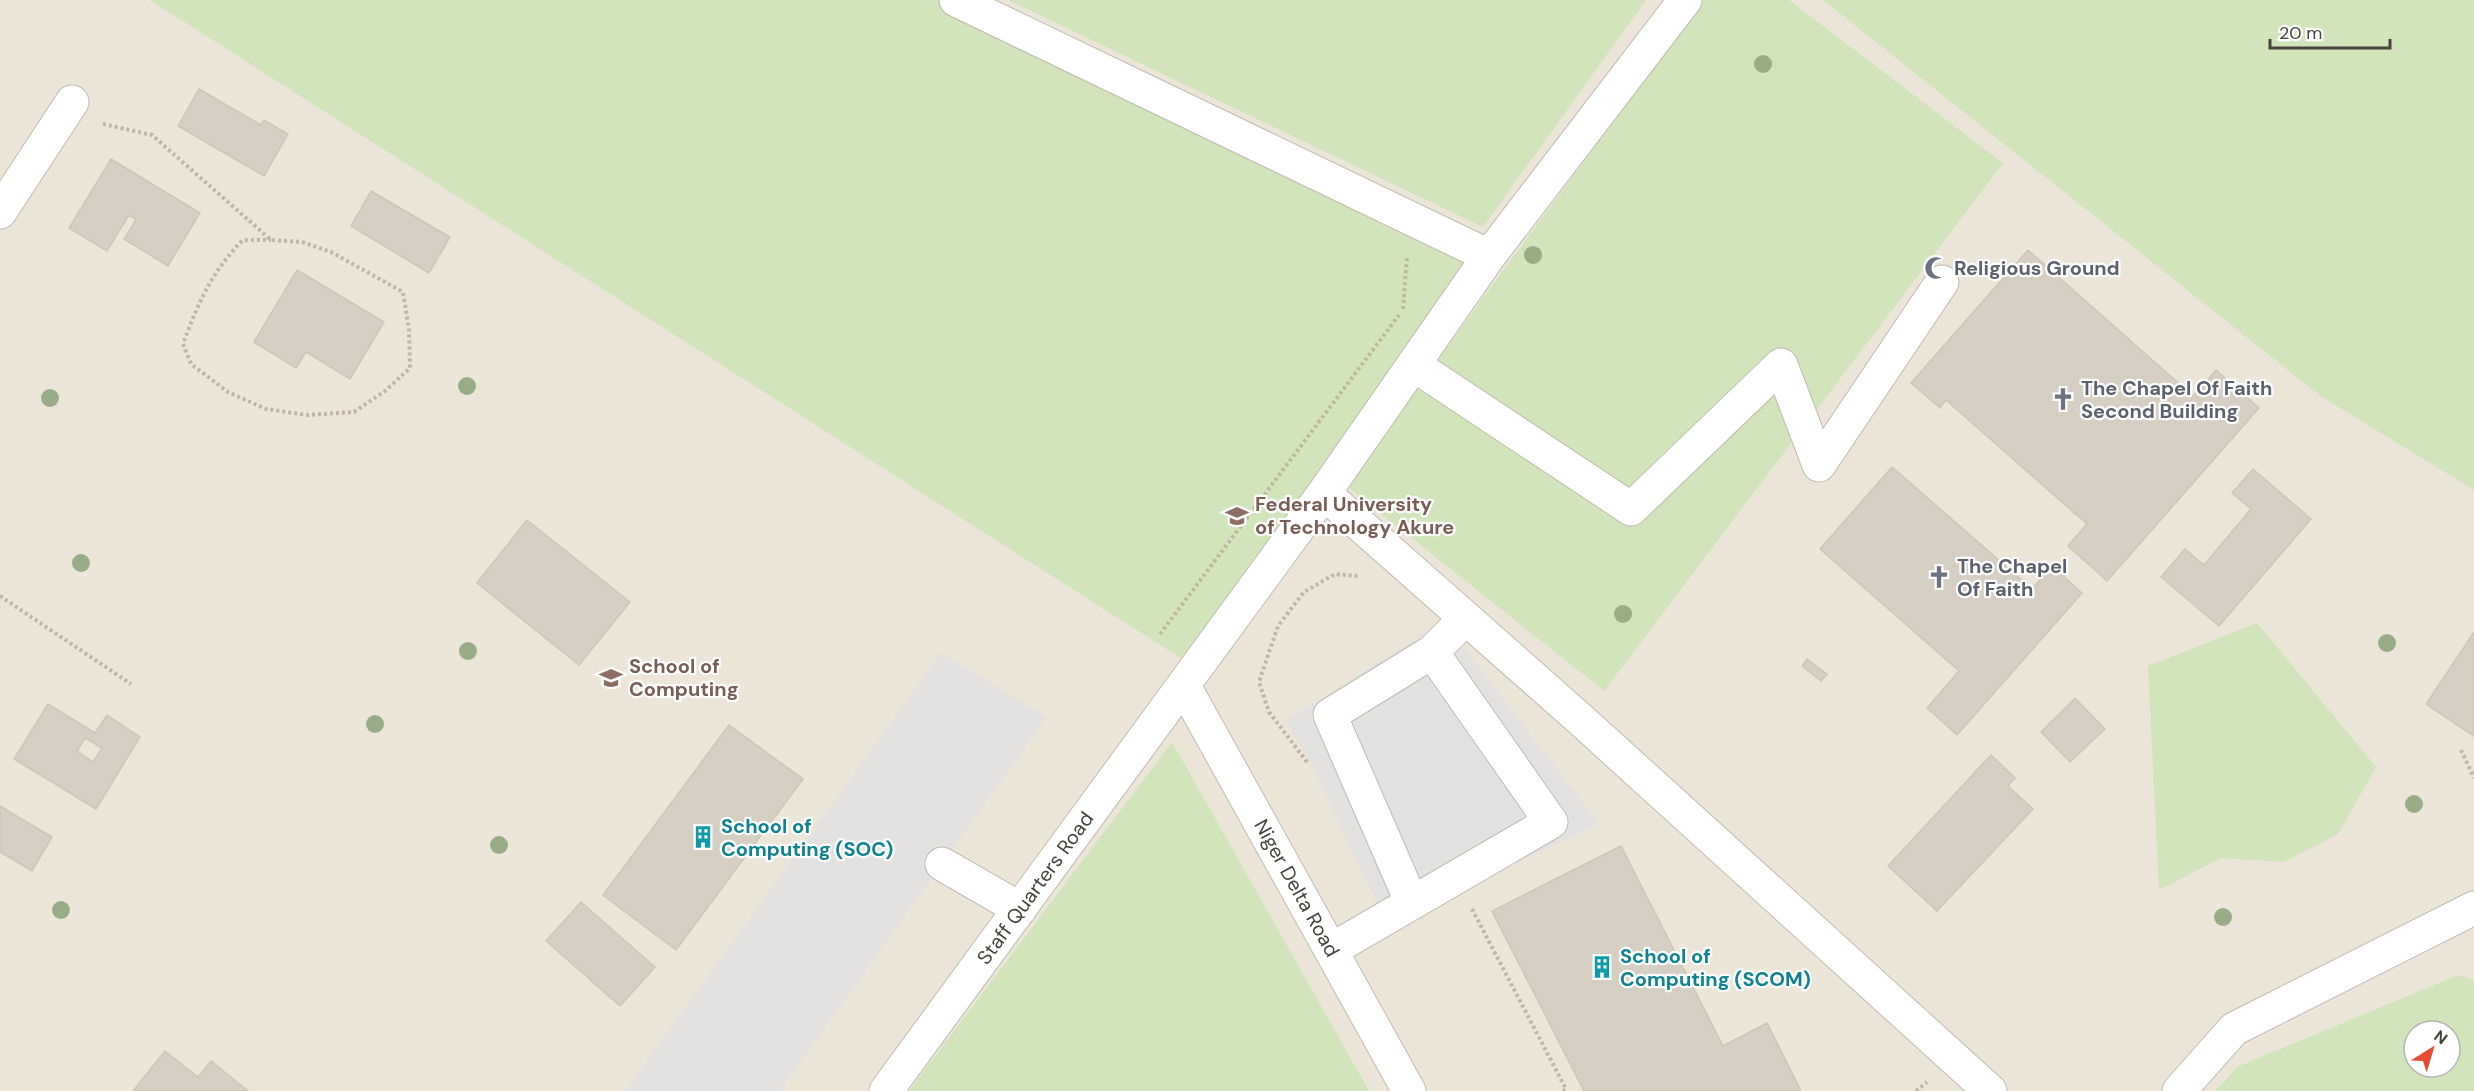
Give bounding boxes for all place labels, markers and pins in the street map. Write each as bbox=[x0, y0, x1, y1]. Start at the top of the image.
mosque icon: Religious Ground bbox=[1923, 255, 1949, 281]
place label: Religious Ground bbox=[1954, 255, 2120, 281]
place label: The Chapel Of Faith Second Building bbox=[2081, 375, 2272, 424]
church icon: The Chapel Of Faith Second Building bbox=[2050, 386, 2076, 412]
place label: Federal University of Technology Akure bbox=[1255, 491, 1454, 540]
school or university icon: Federal University of Technology Akure bbox=[1224, 503, 1250, 529]
place label: The Chapel Of Faith bbox=[1957, 553, 2067, 602]
church icon: The Chapel Of Faith bbox=[1926, 564, 1952, 590]
place label: School of Computing bbox=[629, 653, 739, 702]
school or university icon: School of Computing bbox=[598, 665, 624, 691]
place label: School of Computing (SOC) bbox=[721, 813, 893, 862]
building icon: School of Computing (SOC) bbox=[690, 824, 716, 850]
place label: School of Computing (SCOM) bbox=[1620, 943, 1811, 992]
building icon: School of Computing (SCOM) bbox=[1589, 954, 1615, 980]

